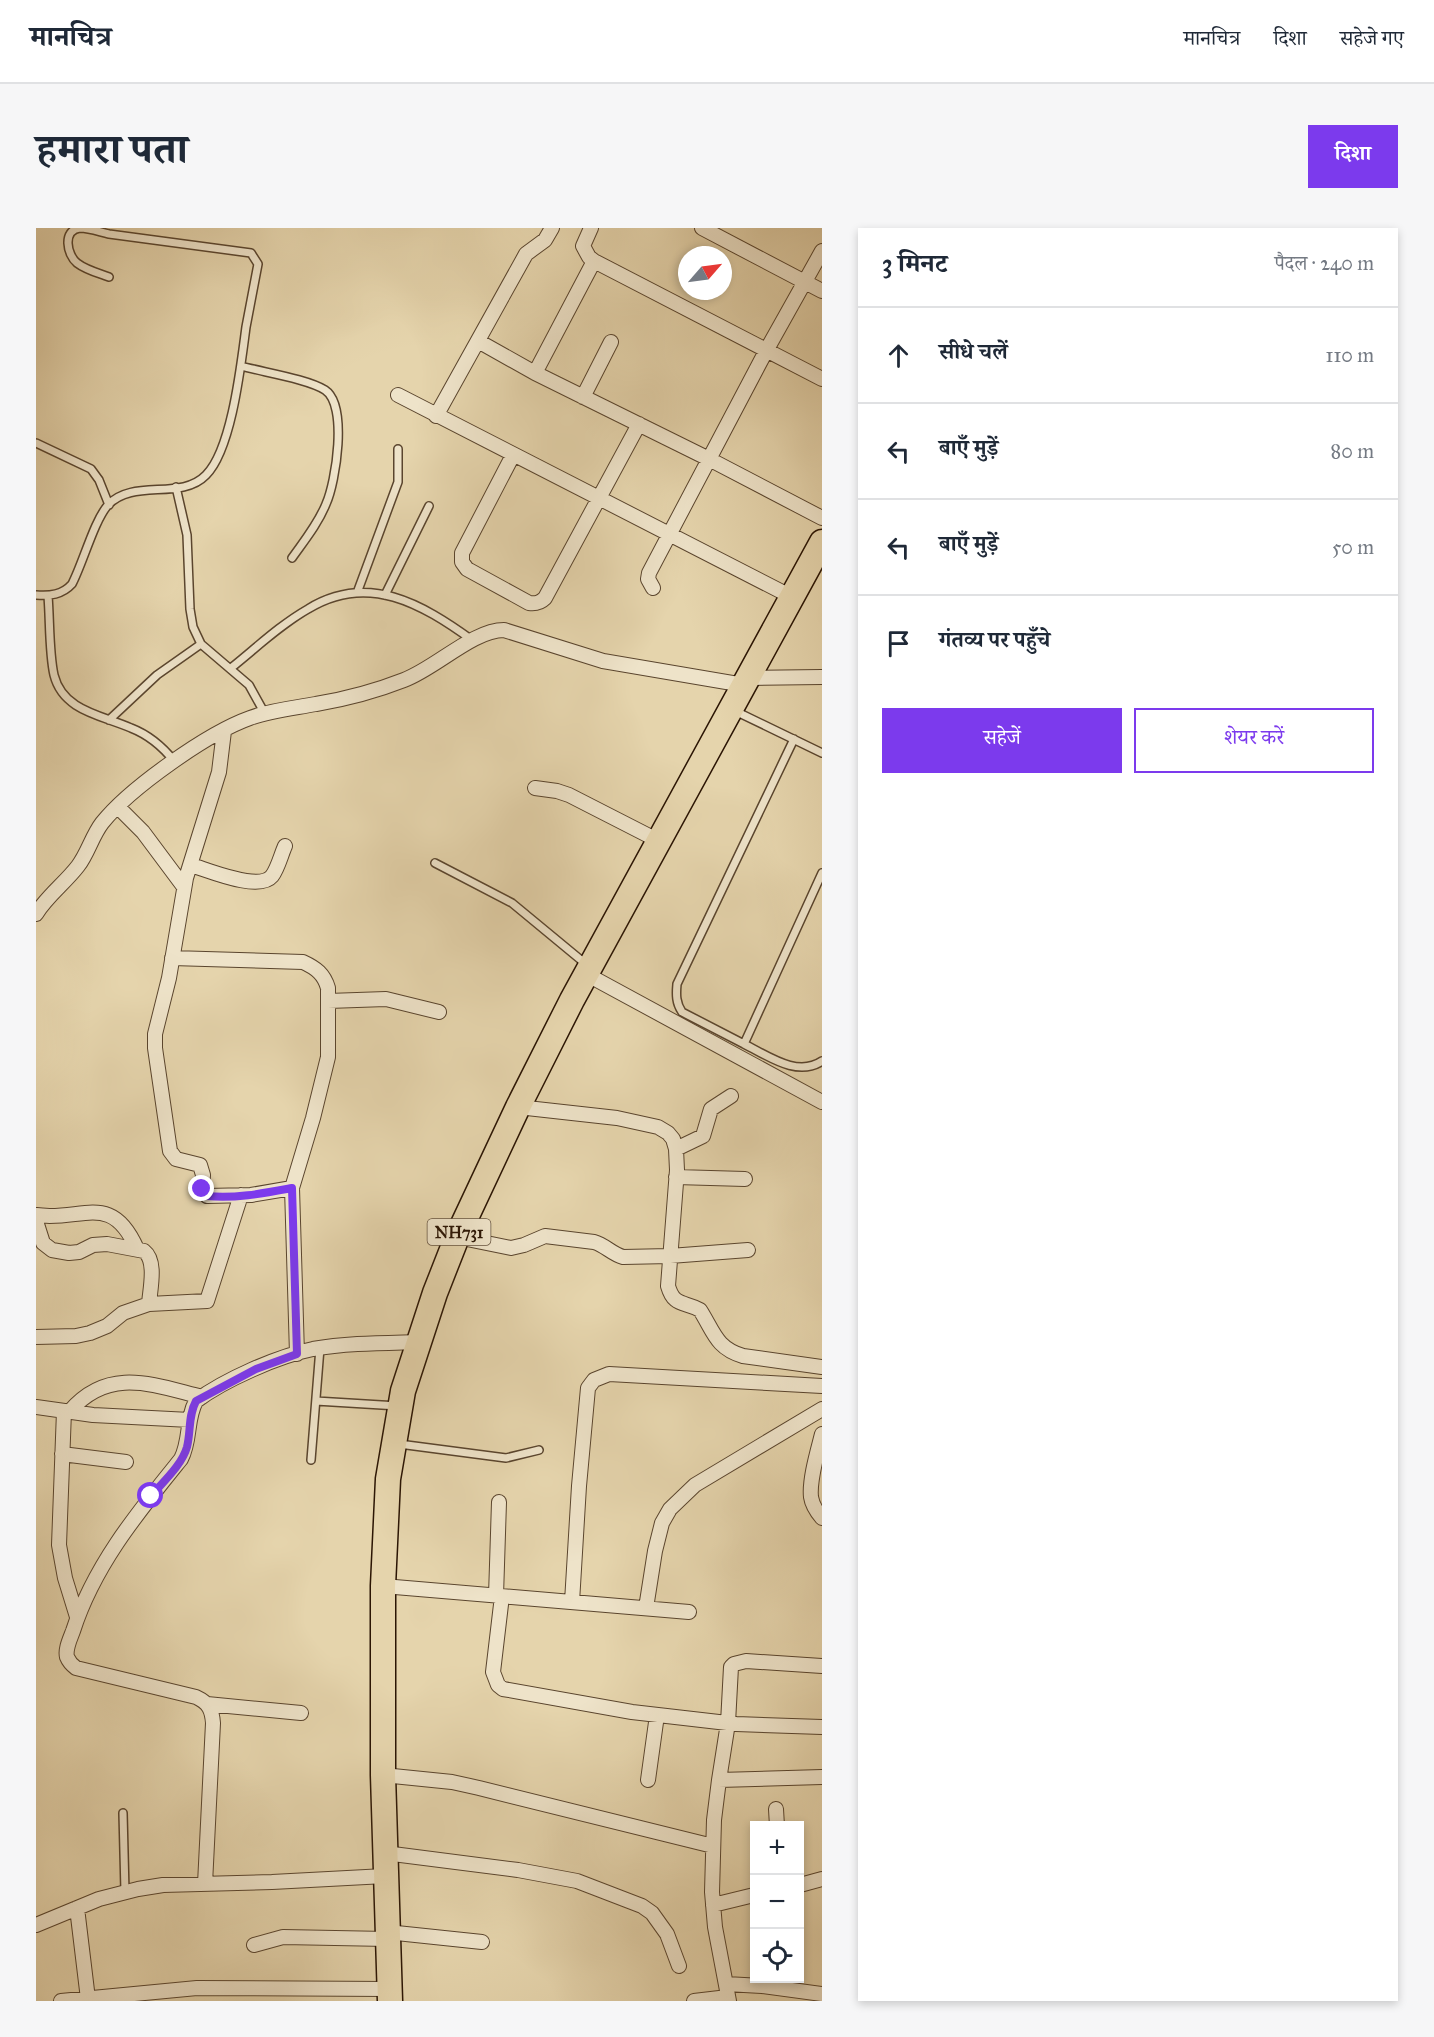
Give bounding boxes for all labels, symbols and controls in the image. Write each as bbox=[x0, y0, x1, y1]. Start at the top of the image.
text: मानचित्र bbox=[30, 19, 112, 54]
text: मानचित्र bbox=[1183, 25, 1240, 51]
text: दिशा bbox=[1273, 25, 1307, 51]
text: सहेजे गए bbox=[1340, 25, 1404, 51]
text: हमारा पता bbox=[36, 123, 188, 175]
button: दिशा bbox=[1308, 125, 1398, 188]
north arrow bbox=[678, 246, 732, 300]
text: 3 मिनट bbox=[882, 247, 947, 279]
text: पैदल · 240 m bbox=[1275, 251, 1374, 275]
text: सीधे चलें bbox=[939, 338, 1008, 365]
icon: ahead bbox=[882, 339, 915, 372]
text: 110 m bbox=[1326, 343, 1374, 367]
text: बाएँ मुड़ें bbox=[939, 434, 998, 461]
icon: left bbox=[882, 435, 915, 468]
text: 80 m bbox=[1331, 439, 1374, 463]
text: बाएँ मुड़ें bbox=[939, 530, 998, 557]
icon: left bbox=[882, 531, 915, 564]
text: 50 m bbox=[1332, 535, 1374, 559]
text: गंतव्य पर पहुँचे bbox=[939, 626, 1050, 653]
icon: arrive bbox=[882, 627, 915, 660]
button: सहेजें bbox=[882, 708, 1122, 773]
button: शेयर करें bbox=[1134, 708, 1374, 773]
route end bbox=[188, 1175, 214, 1201]
road number: NH731 bbox=[428, 1219, 490, 1245]
route start bbox=[137, 1482, 163, 1508]
map controls bbox=[750, 1821, 804, 1983]
button: + bbox=[750, 1821, 804, 1875]
button: − bbox=[750, 1875, 804, 1929]
button: locate bbox=[750, 1929, 804, 1983]

